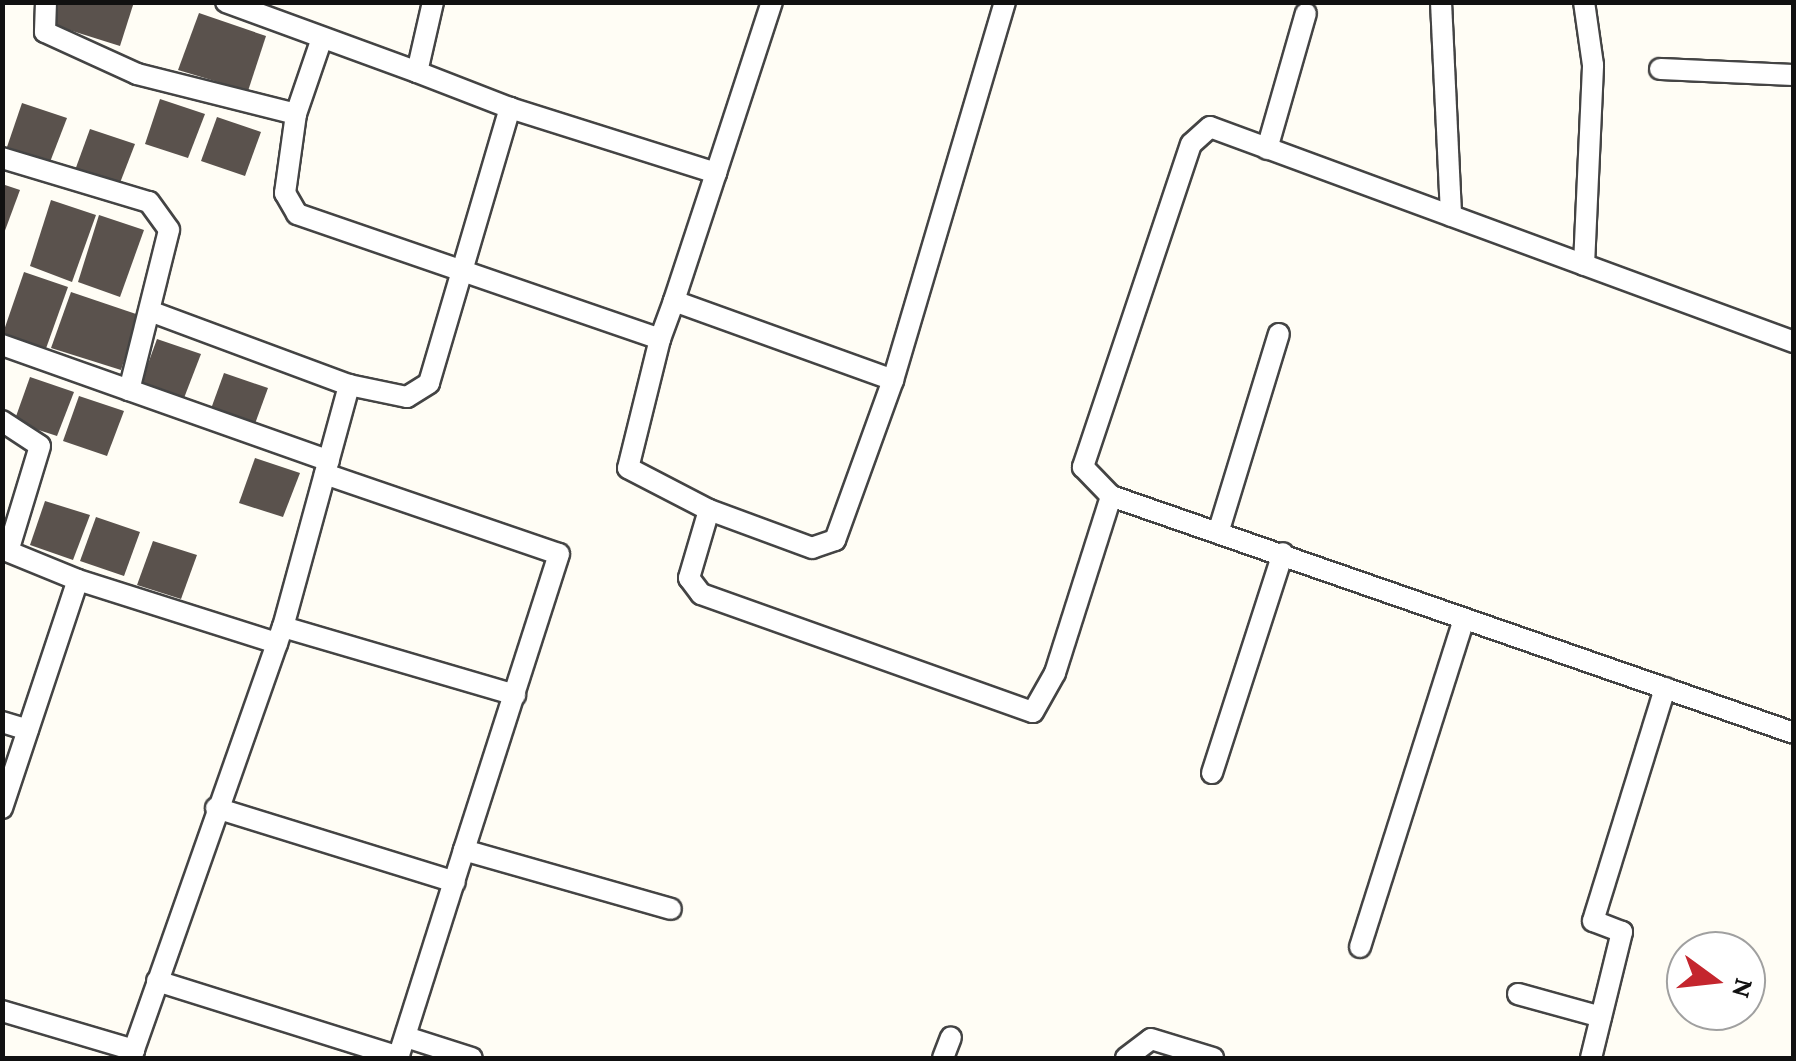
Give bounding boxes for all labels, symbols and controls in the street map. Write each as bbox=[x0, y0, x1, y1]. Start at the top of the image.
north arrow bbox=[1666, 931, 1766, 1031]
text: N bbox=[1726, 975, 1761, 1002]

